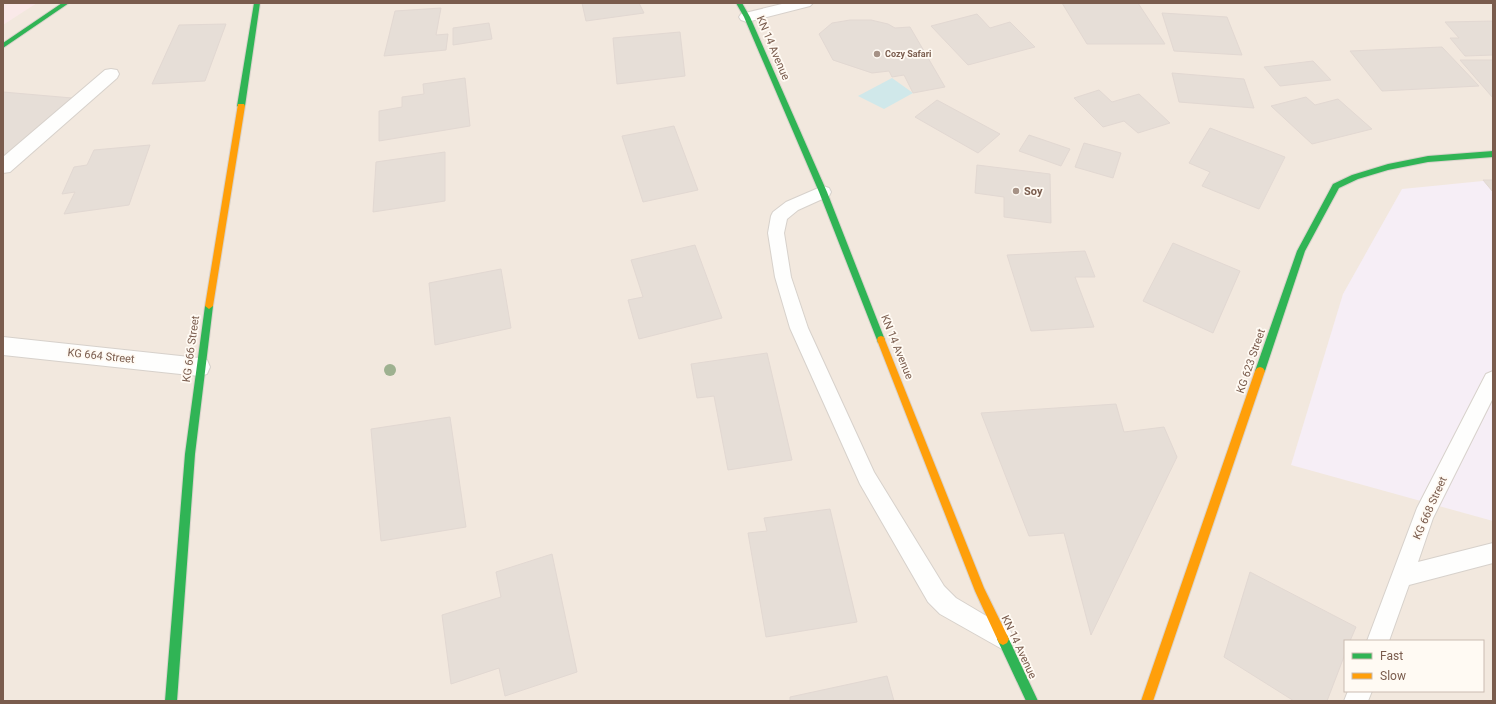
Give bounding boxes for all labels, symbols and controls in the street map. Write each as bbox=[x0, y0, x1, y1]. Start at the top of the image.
street label: KN 14 Avenue bbox=[754, 14, 792, 82]
marker: Cozy Safari bbox=[872, 49, 882, 59]
place label: Cozy Safari bbox=[885, 49, 931, 59]
place label: Soy bbox=[1024, 185, 1043, 198]
marker: Soy bbox=[1011, 186, 1021, 196]
street label: KN 14 Avenue bbox=[878, 313, 916, 381]
street label: KG 666 Street bbox=[180, 314, 202, 383]
street label: KG 623 Street bbox=[1234, 327, 1268, 395]
street label: KG 664 Street bbox=[67, 346, 136, 366]
street label: KG 668 Street bbox=[1410, 474, 1450, 541]
street label: KN 14 Avenue bbox=[999, 613, 1039, 681]
legend bbox=[1344, 640, 1484, 692]
text: Fast bbox=[1380, 649, 1403, 663]
text: Slow bbox=[1380, 669, 1406, 683]

